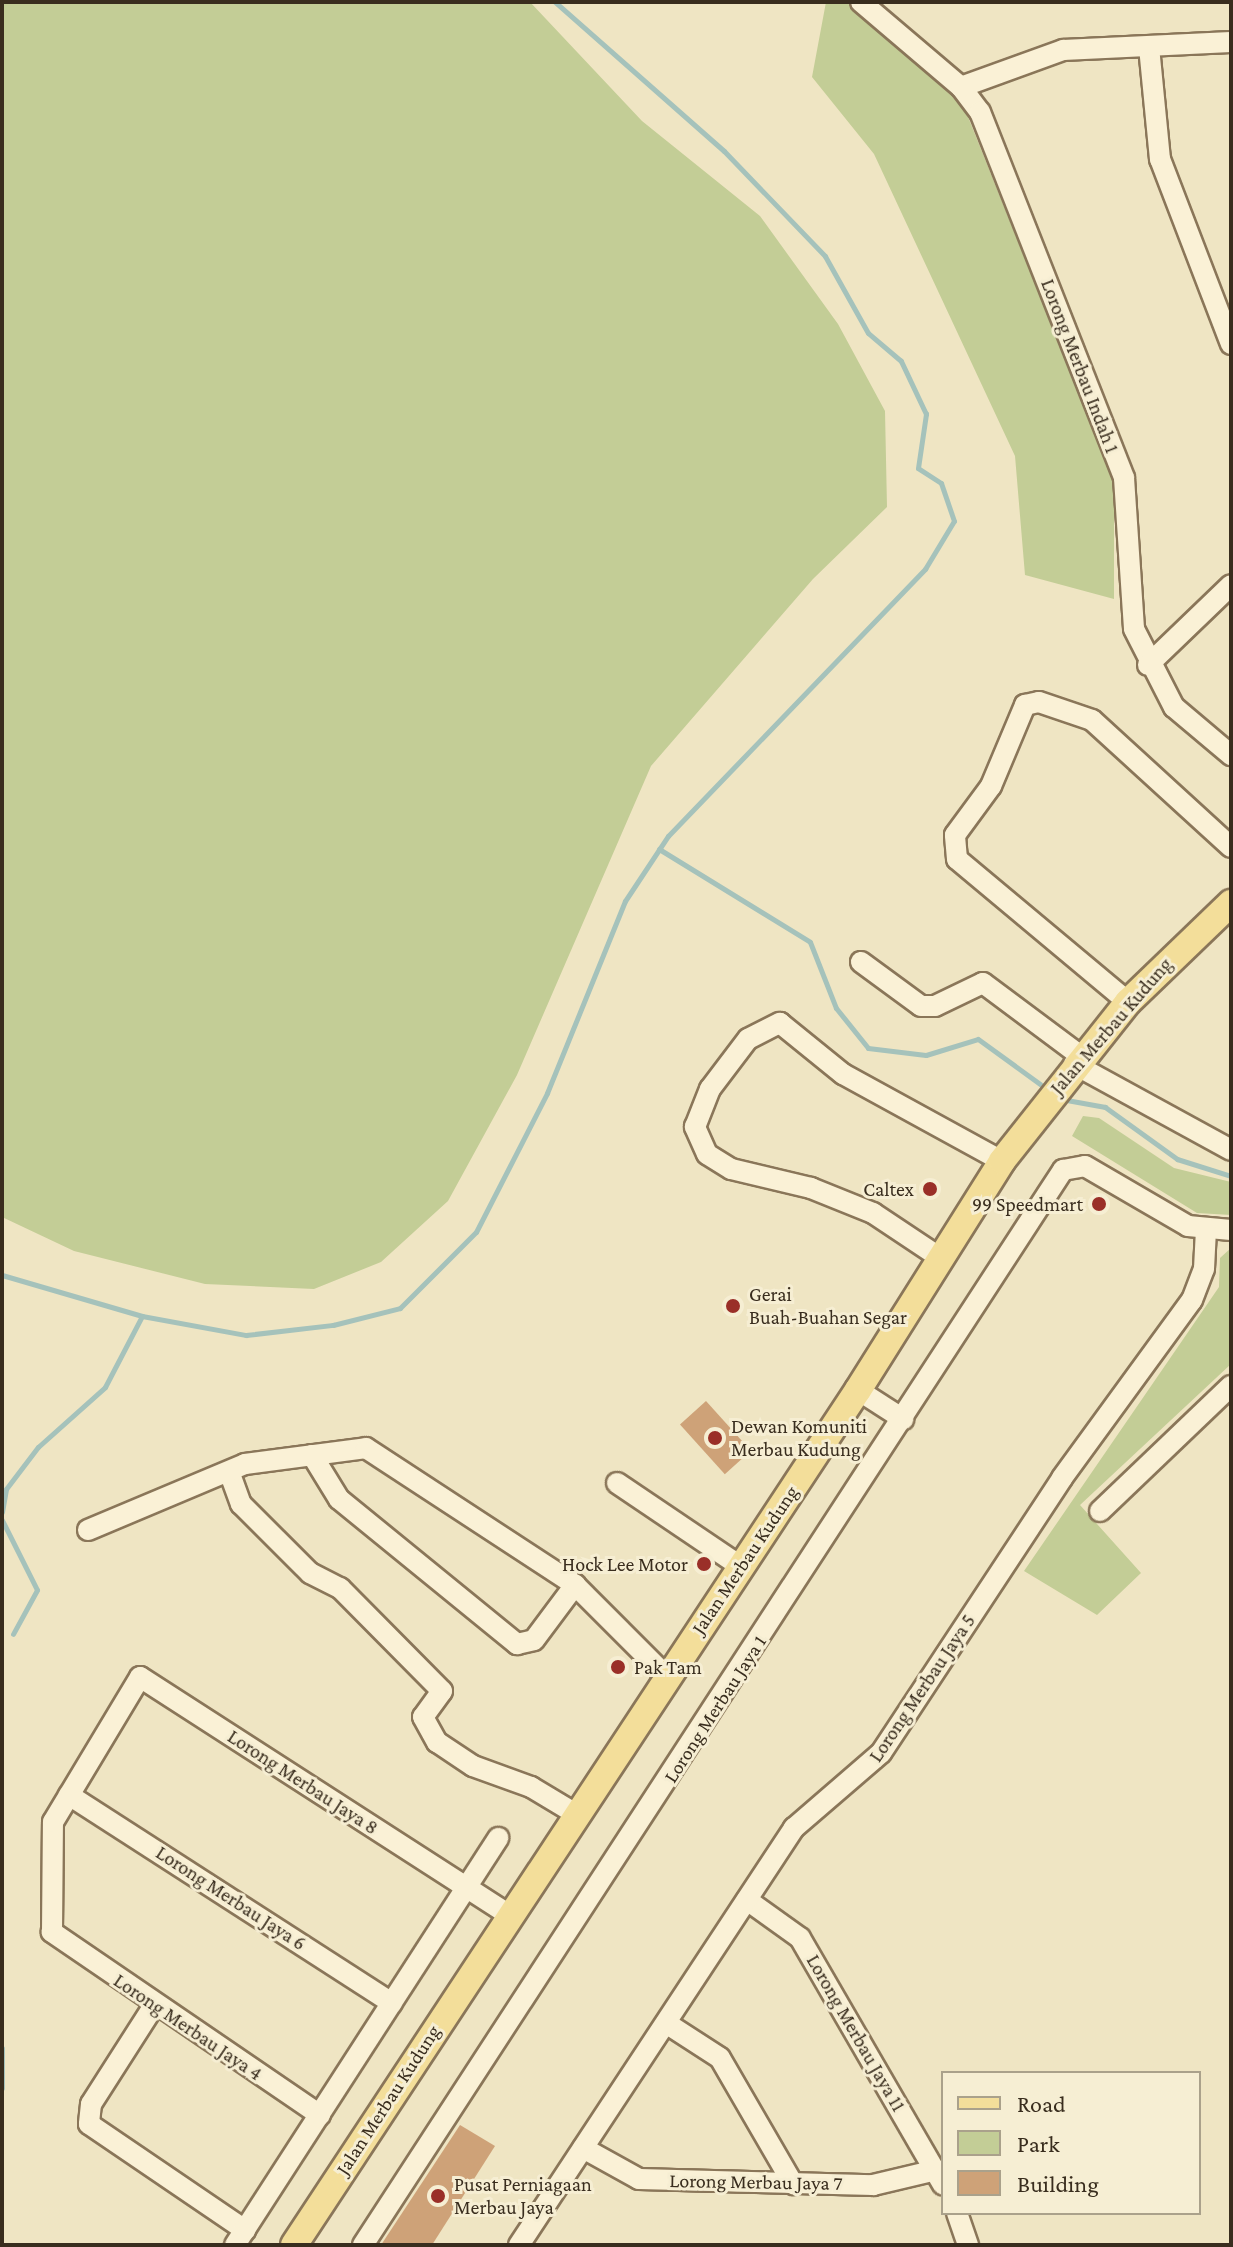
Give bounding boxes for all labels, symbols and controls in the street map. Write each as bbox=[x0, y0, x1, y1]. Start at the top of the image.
street label: Lorong Merbau Indah 1 bbox=[1036, 275, 1124, 457]
street label: Jalan Merbau Kudung bbox=[1045, 953, 1177, 1099]
place label: Caltex bbox=[863, 1177, 914, 1201]
marker: Caltex bbox=[921, 1180, 939, 1198]
place label: 99 Speedmart bbox=[972, 1192, 1083, 1216]
marker: 99 Speedmart bbox=[1090, 1195, 1108, 1213]
place label: Gerai Buah-Buahan Segar bbox=[749, 1282, 907, 1329]
marker: Gerai Buah-Buahan Segar bbox=[724, 1297, 742, 1315]
place label: Dewan Komuniti Merbau Kudung bbox=[731, 1414, 867, 1461]
marker: Dewan Komuniti Merbau Kudung bbox=[706, 1429, 724, 1447]
street label: Jalan Merbau Kudung bbox=[686, 1481, 804, 1639]
place label: Hock Lee Motor bbox=[562, 1552, 688, 1576]
marker: Hock Lee Motor bbox=[695, 1555, 713, 1573]
street label: Lorong Merbau Jaya 5 bbox=[864, 1609, 980, 1767]
street label: Lorong Merbau Jaya 1 bbox=[658, 1631, 772, 1787]
place label: Pak Tam bbox=[634, 1655, 702, 1679]
marker: Pak Tam bbox=[609, 1658, 627, 1676]
street label: Lorong Merbau Jaya 8 bbox=[223, 1724, 383, 1840]
street label: Lorong Merbau Jaya 6 bbox=[151, 1840, 311, 1956]
street label: Lorong Merbau Jaya 11 bbox=[801, 1950, 911, 2116]
street label: Lorong Merbau Jaya 4 bbox=[109, 1968, 267, 2086]
street label: Jalan Merbau Kudung bbox=[331, 2021, 445, 2179]
legend bbox=[941, 2071, 1201, 2215]
text: Road bbox=[1017, 2090, 1066, 2117]
text: Park bbox=[1017, 2130, 1060, 2157]
street label: Lorong Merbau Jaya 7 bbox=[669, 2168, 843, 2196]
text: Building bbox=[1017, 2170, 1099, 2197]
place label: Pusat Perniagaan Merbau Jaya bbox=[454, 2172, 592, 2219]
marker: Pusat Perniagaan Merbau Jaya bbox=[429, 2187, 447, 2205]

